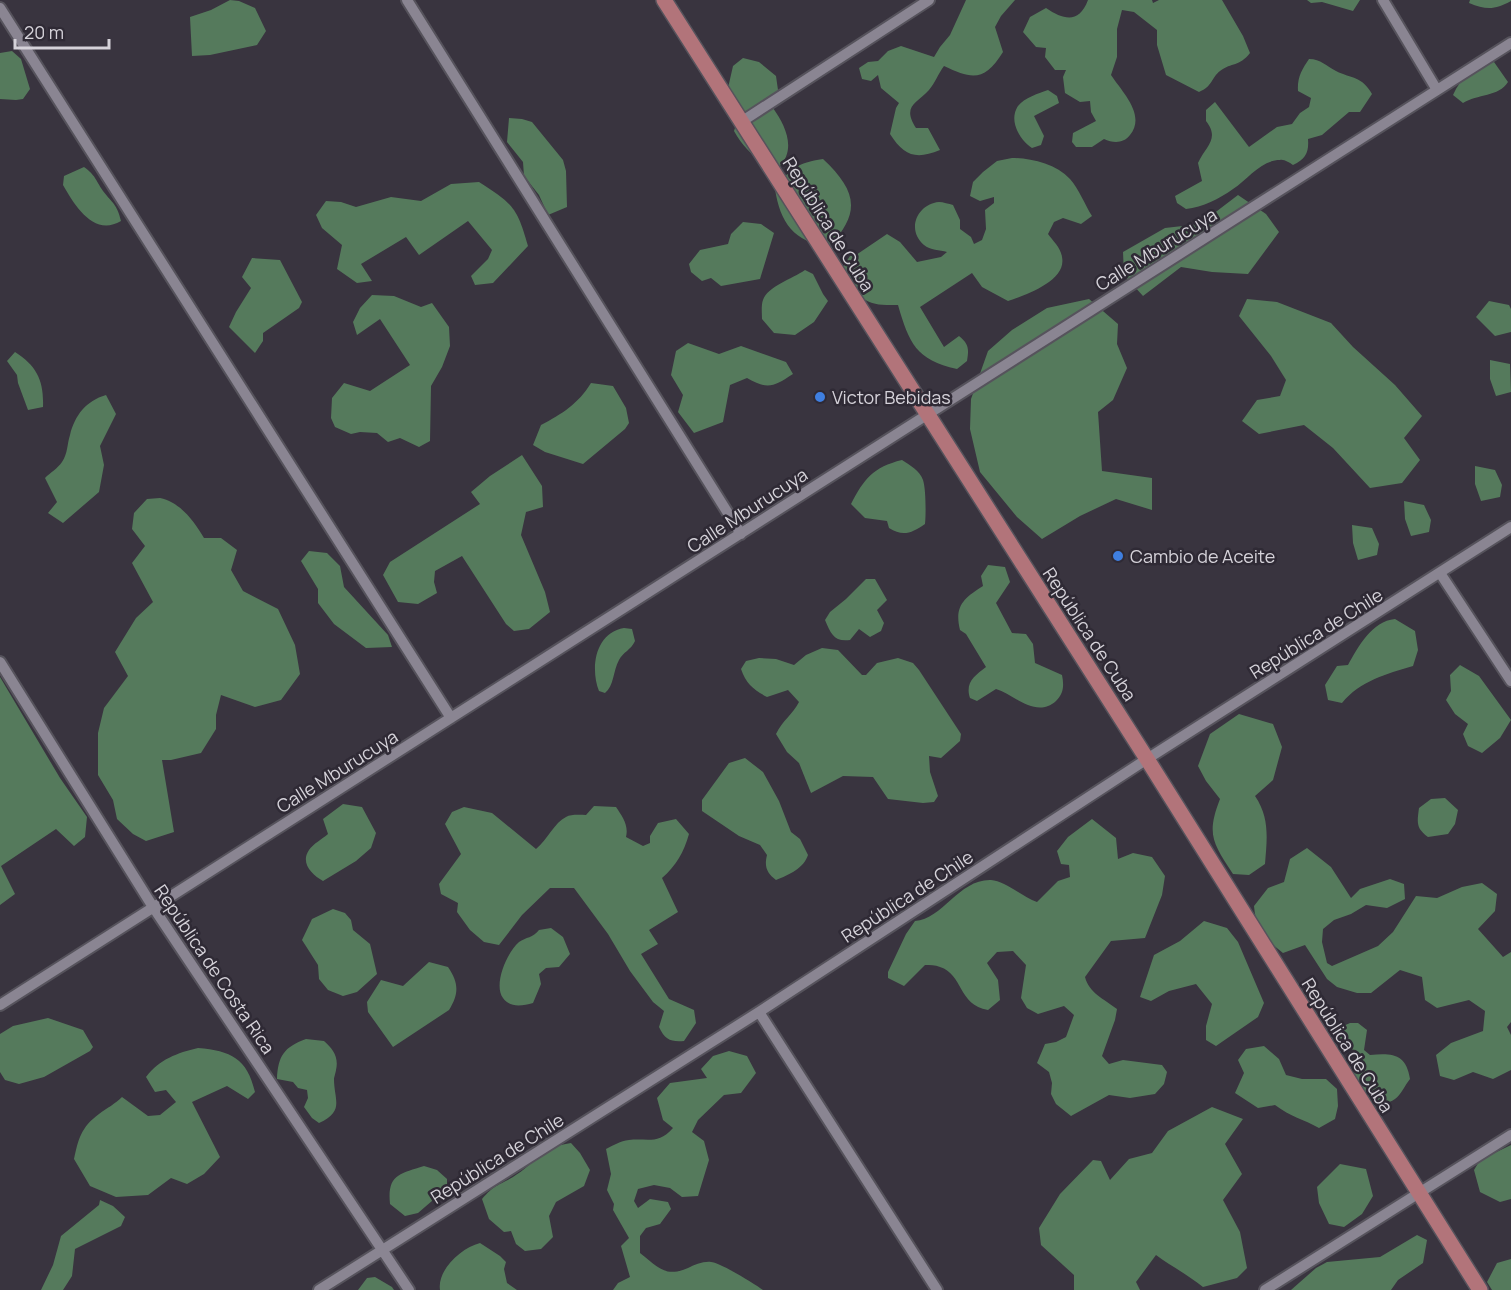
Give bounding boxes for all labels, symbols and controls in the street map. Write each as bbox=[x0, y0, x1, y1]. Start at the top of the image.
scale bar bbox=[15, 12, 110, 50]
text: 20 m bbox=[24, 20, 64, 44]
street label: República de Cuba bbox=[778, 152, 880, 296]
street label: Calle Mburucuya bbox=[1091, 202, 1221, 296]
place label: Victor Bebidas bbox=[832, 385, 951, 409]
marker: Victor Bebidas bbox=[813, 390, 827, 404]
street label: Calle Mburucuya bbox=[682, 462, 812, 558]
place label: Cambio de Aceite bbox=[1130, 544, 1275, 568]
marker: Cambio de Aceite bbox=[1111, 549, 1125, 563]
street label: República de Cuba bbox=[1038, 563, 1142, 705]
street label: República de Chile bbox=[1245, 582, 1387, 684]
street label: Calle Mburucuya bbox=[272, 724, 402, 818]
street label: República de Chile bbox=[836, 844, 978, 948]
street label: República de Costa Rica bbox=[149, 880, 281, 1058]
street label: República de Cuba bbox=[1297, 973, 1399, 1117]
street label: República de Chile bbox=[426, 1107, 568, 1209]

